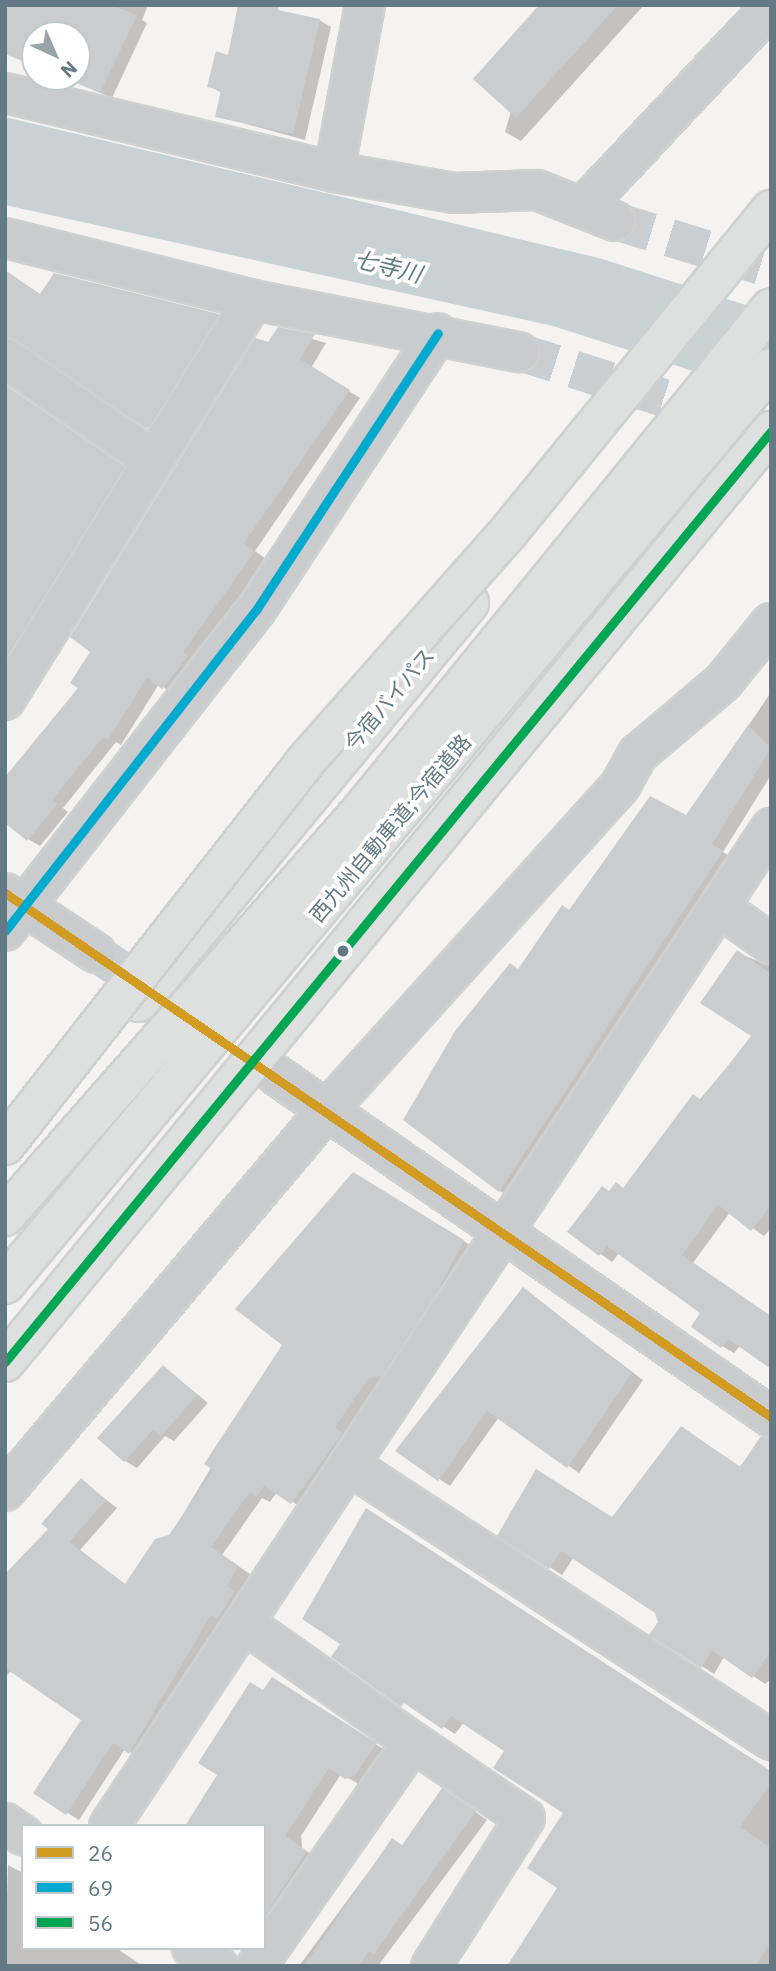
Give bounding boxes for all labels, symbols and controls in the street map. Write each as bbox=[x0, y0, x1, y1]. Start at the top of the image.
north arrow bbox=[21, 21, 91, 91]
text: N bbox=[56, 56, 82, 83]
water label: 七寺川 bbox=[351, 244, 425, 288]
street label: 今宿バイパス bbox=[339, 643, 439, 755]
street label: 西九州自動車道;今宿道路 bbox=[304, 729, 476, 927]
unlabelled marker bbox=[336, 944, 350, 958]
legend bbox=[21, 1824, 266, 1950]
text: 26 bbox=[88, 1839, 113, 1867]
text: 69 bbox=[88, 1874, 113, 1902]
text: 56 bbox=[88, 1909, 113, 1937]

